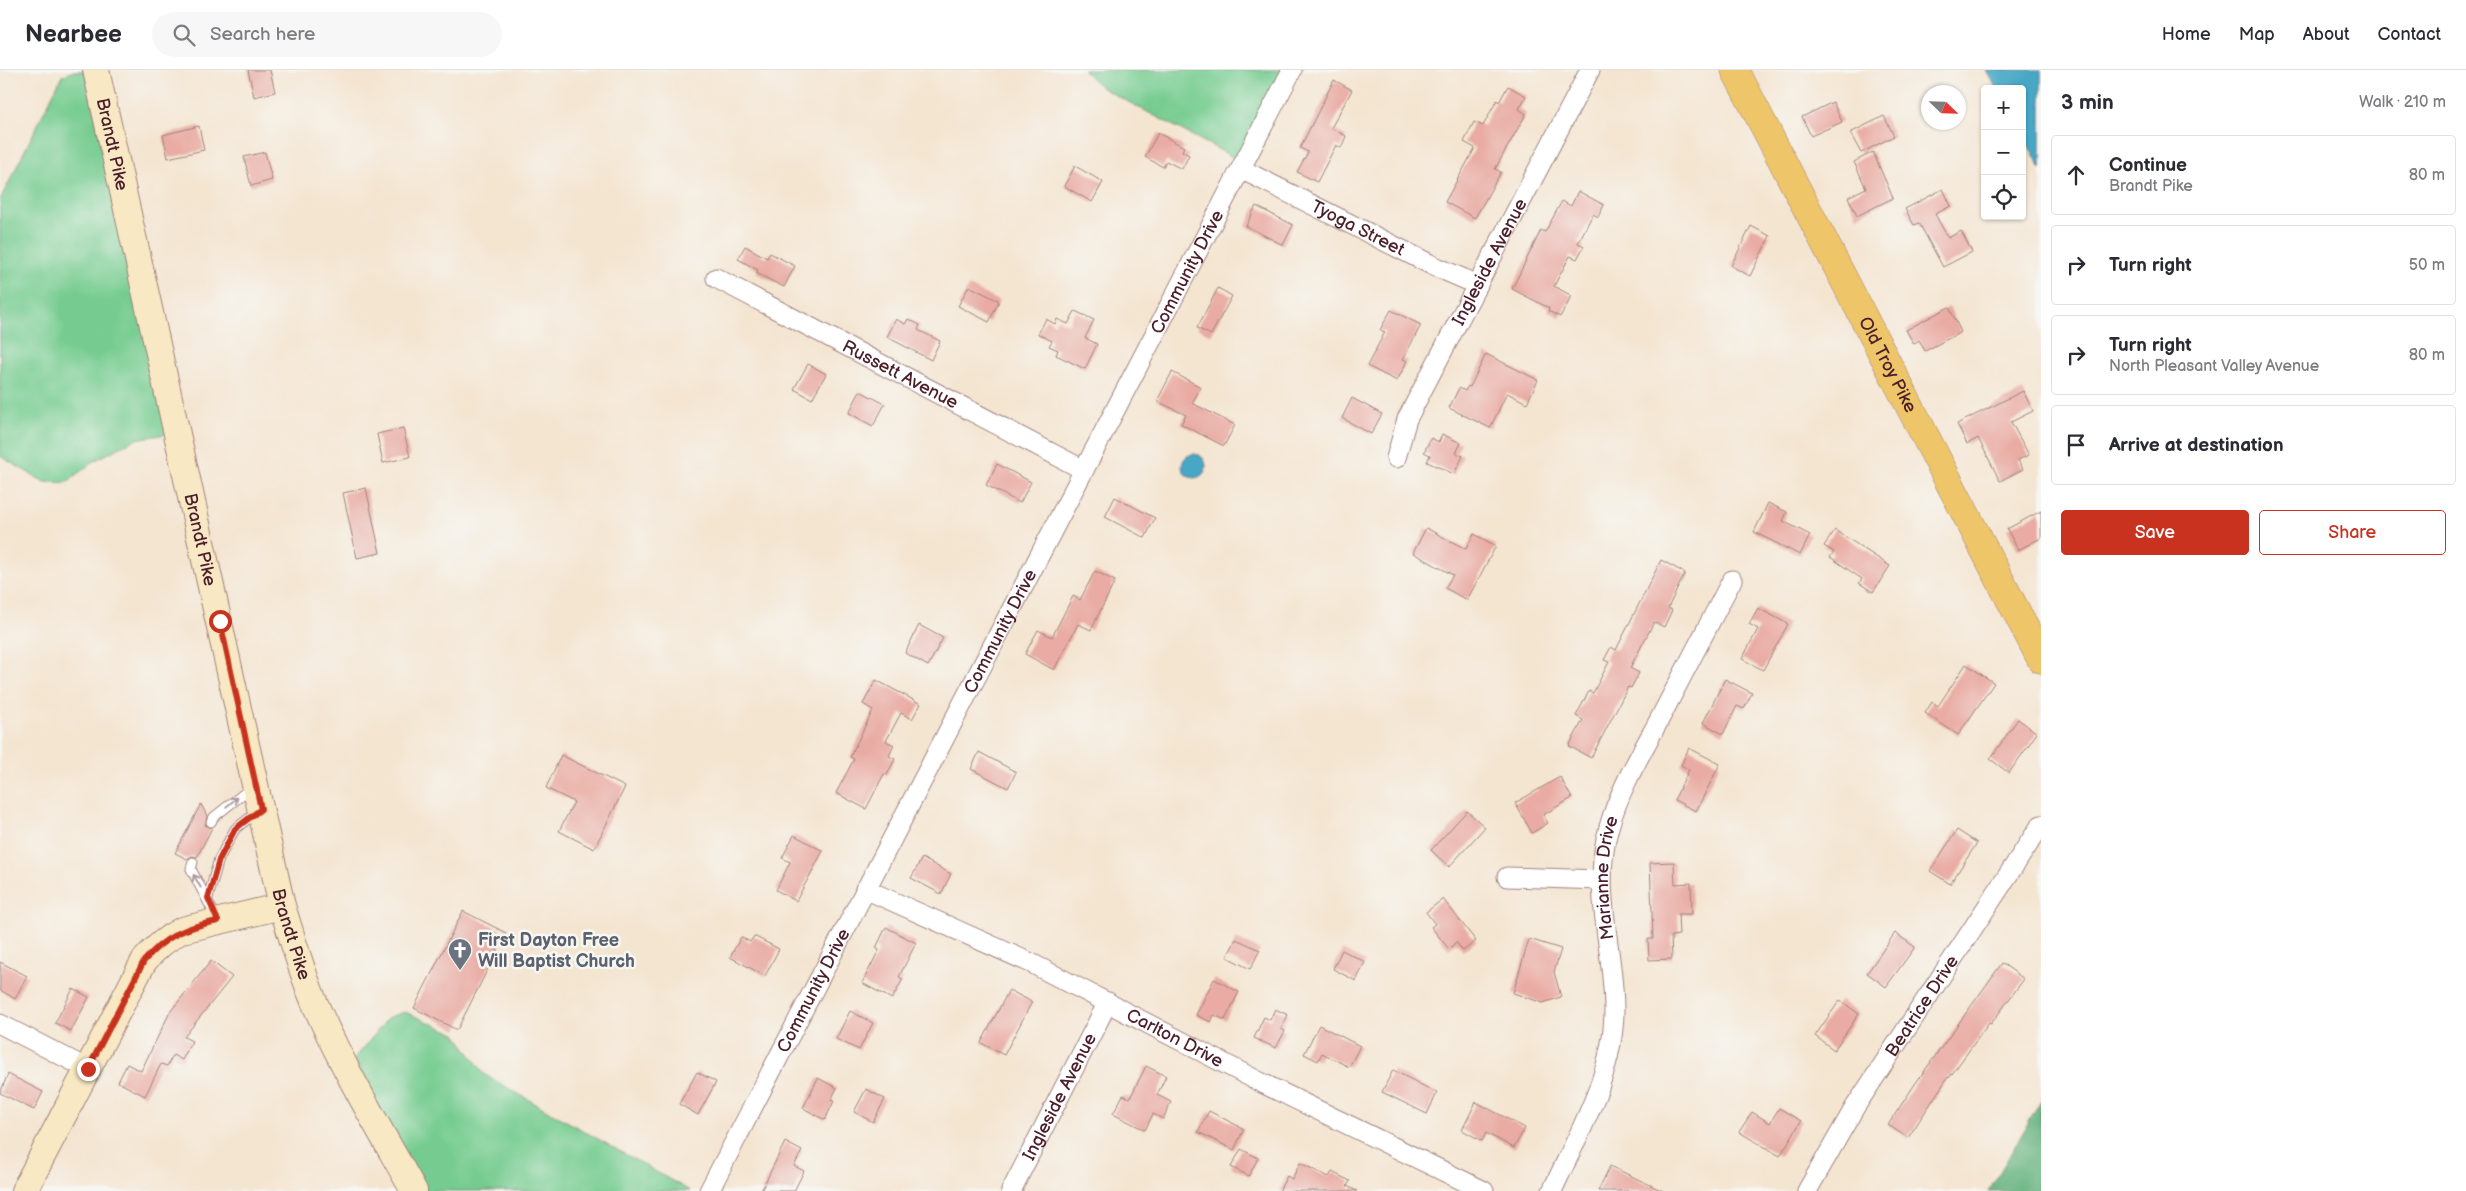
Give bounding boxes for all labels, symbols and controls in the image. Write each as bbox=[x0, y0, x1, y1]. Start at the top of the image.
search box bbox=[152, 12, 502, 57]
text: Nearbee bbox=[25, 20, 122, 49]
icon: search bbox=[170, 21, 198, 49]
text: Search here bbox=[210, 23, 315, 46]
text: Home bbox=[2162, 24, 2211, 45]
text: Map bbox=[2239, 24, 2275, 45]
text: About bbox=[2303, 24, 2350, 45]
text: Contact bbox=[2378, 24, 2441, 45]
north arrow bbox=[1921, 85, 1966, 130]
map controls bbox=[1981, 85, 2026, 220]
button: + bbox=[1981, 85, 2026, 130]
text: 3 min bbox=[2061, 90, 2114, 115]
text: Walk · 210 m bbox=[2359, 93, 2446, 112]
street label: Brandt Pike bbox=[92, 96, 133, 193]
button: − bbox=[1981, 130, 2026, 175]
text: Continue bbox=[2109, 154, 2187, 177]
icon: ahead bbox=[2062, 161, 2090, 189]
text: 80 m bbox=[2409, 166, 2445, 185]
button: locate bbox=[1981, 175, 2026, 220]
text: Brandt Pike bbox=[2109, 177, 2193, 196]
street label: Ingleside Avenue bbox=[1448, 195, 1531, 329]
street label: Tyoga Street bbox=[1308, 196, 1409, 260]
street label: Community Drive bbox=[1146, 206, 1228, 337]
icon: right bbox=[2062, 251, 2090, 279]
text: Turn right bbox=[2109, 254, 2192, 277]
text: 50 m bbox=[2409, 256, 2445, 275]
street label: Old Troy Pike bbox=[1855, 313, 1922, 416]
text: Turn right bbox=[2109, 334, 2192, 357]
street label: Russett Avenue bbox=[839, 335, 962, 413]
icon: right bbox=[2062, 341, 2090, 369]
text: 80 m bbox=[2409, 346, 2445, 365]
text: North Pleasant Valley Avenue bbox=[2109, 357, 2319, 376]
icon: arrive bbox=[2062, 431, 2090, 459]
text: Arrive at destination bbox=[2109, 434, 2284, 457]
street label: Brandt Pike bbox=[180, 491, 221, 588]
button: Save bbox=[2061, 510, 2249, 555]
button: Share bbox=[2259, 510, 2446, 555]
street label: Community Drive bbox=[959, 565, 1041, 697]
route start bbox=[209, 610, 232, 633]
one-way arrow bbox=[225, 797, 238, 808]
street label: Marianne Drive bbox=[1592, 813, 1622, 941]
one-way arrow bbox=[192, 873, 202, 888]
street label: Brandt Pike bbox=[268, 887, 315, 983]
street label: Community Drive bbox=[772, 925, 854, 1056]
place label: First Dayton Free Will Baptist Church bbox=[478, 930, 635, 972]
church icon: First Dayton Free Will Baptist Church bbox=[447, 937, 473, 971]
street label: Beatrice Drive bbox=[1881, 951, 1963, 1060]
street label: Carlton Drive bbox=[1123, 1004, 1227, 1072]
street label: Ingleside Avenue bbox=[1018, 1029, 1101, 1164]
route end bbox=[77, 1058, 100, 1081]

